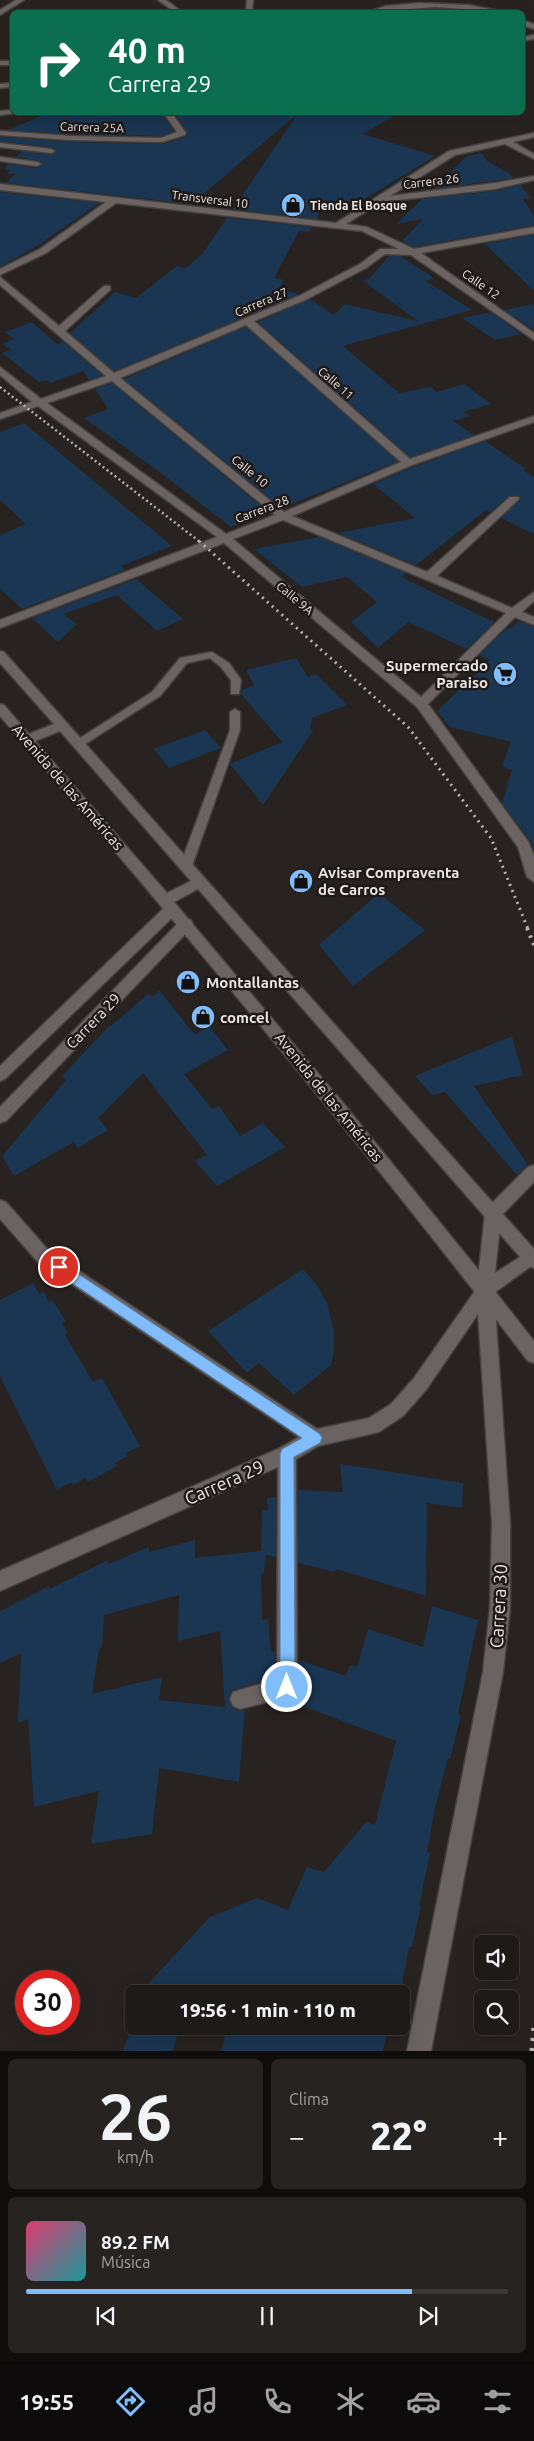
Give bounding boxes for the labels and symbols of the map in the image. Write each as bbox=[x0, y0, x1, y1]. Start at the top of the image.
street label: Carrera 25A bbox=[60, 119, 124, 135]
street label: Carrera 26 bbox=[402, 171, 460, 191]
street label: Transversal 10 bbox=[171, 188, 249, 210]
shop icon: Tienda El Bosque bbox=[280, 192, 306, 218]
place label: Tienda El Bosque bbox=[310, 199, 407, 212]
street label: Calle 12 bbox=[460, 266, 502, 302]
street label: Carrera 27 bbox=[233, 285, 289, 319]
street label: Calle 11 bbox=[316, 364, 356, 402]
street label: Calle 10 bbox=[229, 453, 271, 490]
street label: Carrera 28 bbox=[233, 493, 291, 525]
street label: Calle 9A bbox=[274, 579, 316, 617]
place label: Supermercado Paraiso bbox=[386, 657, 488, 691]
supermarket icon: Supermercado Paraiso bbox=[492, 661, 518, 687]
street label: Avenida de las Américas bbox=[9, 721, 127, 853]
place label: Avisar Compraventa de Carros bbox=[318, 864, 459, 898]
shop icon: Avisar Compraventa de Carros bbox=[288, 868, 314, 894]
shop icon: Montallantas bbox=[175, 969, 201, 995]
place label: Montallantas bbox=[206, 974, 299, 991]
street label: Carrera 29 bbox=[62, 990, 124, 1052]
shop icon: comcel bbox=[190, 1004, 216, 1030]
place label: comcel bbox=[220, 1009, 270, 1026]
street label: Avenida de las Américas bbox=[272, 1029, 386, 1165]
pin bbox=[38, 1246, 80, 1288]
street label: Carrera 29 bbox=[181, 1456, 267, 1508]
street label: Carrera 30 bbox=[486, 1563, 510, 1649]
position arrow bbox=[260, 1660, 312, 1712]
speed limit sign: 30 bbox=[15, 1970, 80, 2035]

